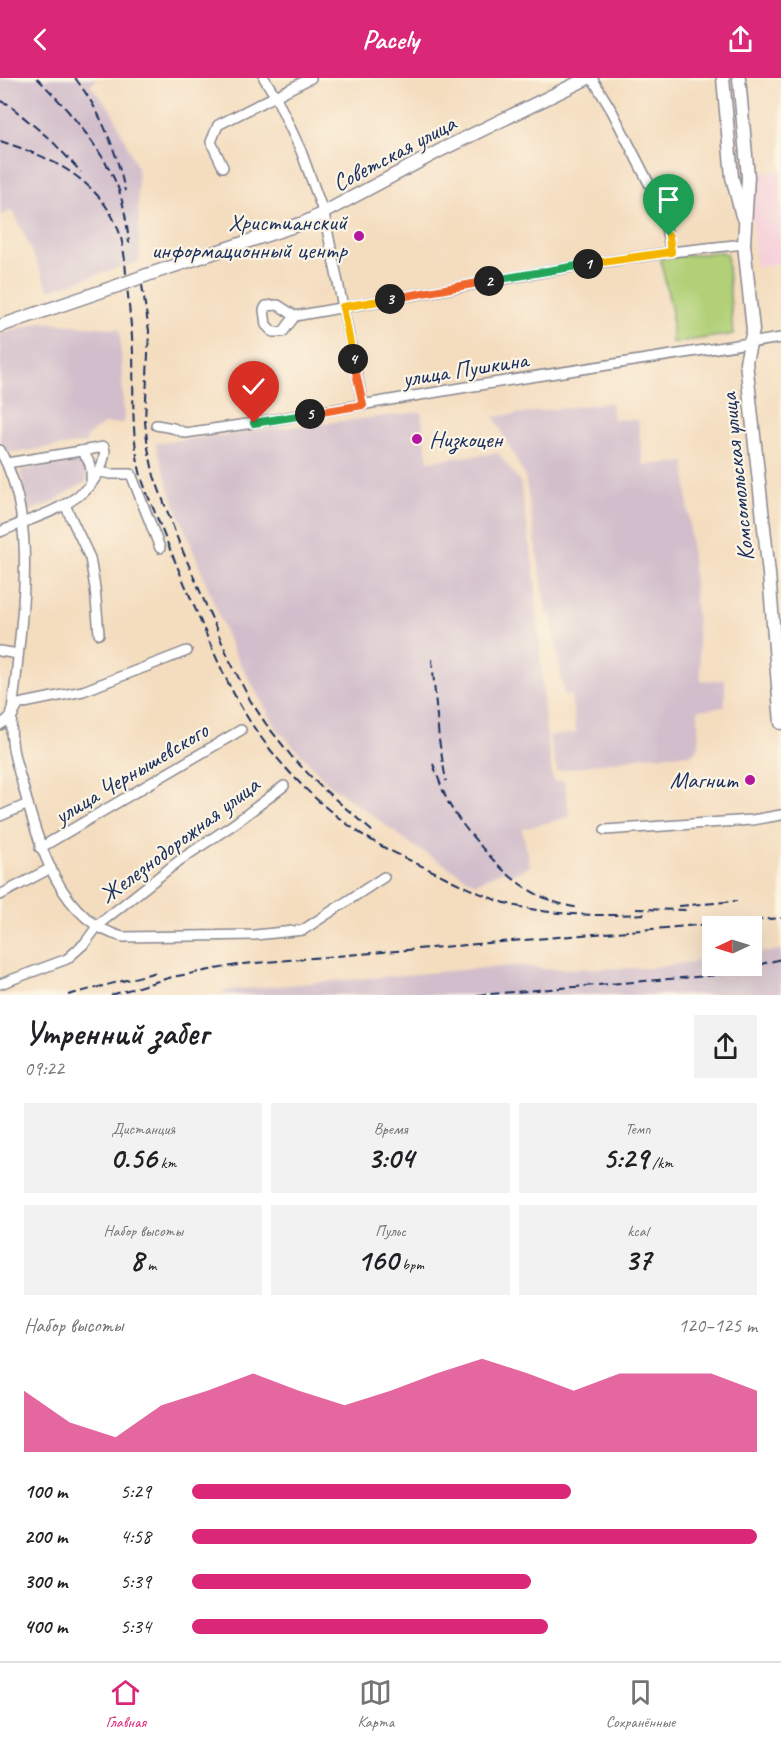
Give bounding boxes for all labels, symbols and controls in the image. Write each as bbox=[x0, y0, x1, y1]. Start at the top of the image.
text: Pacely bbox=[362, 22, 419, 56]
icon: back bbox=[24, 23, 57, 56]
icon: share bbox=[724, 23, 757, 56]
street label: Советская улица bbox=[327, 107, 462, 198]
pin bbox=[643, 174, 694, 236]
icon: arrive bbox=[652, 183, 685, 216]
place label: Христианский информационный центр bbox=[151, 207, 349, 265]
marker: Христианский информационный центр bbox=[352, 229, 366, 243]
pin: 1 bbox=[573, 249, 603, 279]
text: 1 bbox=[584, 254, 592, 274]
pin: 2 bbox=[474, 266, 504, 296]
text: 2 bbox=[485, 271, 493, 291]
pin: 3 bbox=[375, 284, 405, 314]
text: 3 bbox=[386, 289, 394, 309]
pin: 4 bbox=[338, 344, 368, 374]
street label: улица Пушкина bbox=[398, 344, 532, 394]
text: 4 bbox=[349, 349, 357, 369]
pin bbox=[228, 361, 279, 423]
icon: check bbox=[237, 370, 270, 403]
street label: Комсомольская улица bbox=[713, 390, 761, 563]
pin: 5 bbox=[295, 399, 325, 429]
text: 5 bbox=[307, 404, 313, 424]
place label: Низкоцен bbox=[429, 424, 505, 455]
marker: Низкоцен bbox=[410, 432, 424, 446]
street label: улица Чернышевского bbox=[47, 714, 215, 832]
place label: Магнит bbox=[670, 765, 739, 795]
street label: Железнодорожная улица bbox=[93, 769, 266, 910]
marker: Магнит bbox=[743, 773, 757, 787]
north arrow bbox=[702, 916, 762, 976]
map controls bbox=[702, 916, 762, 976]
text: Утренний забег bbox=[24, 1012, 208, 1054]
button: share bbox=[694, 1015, 757, 1078]
text: 09:22 bbox=[24, 1056, 64, 1081]
text: Дистанция bbox=[111, 1119, 175, 1139]
text: Время bbox=[374, 1119, 407, 1139]
text: Темп bbox=[625, 1119, 651, 1139]
text: 0.56 bbox=[110, 1139, 157, 1177]
text: 3:04 bbox=[367, 1139, 414, 1177]
text: 5:29 bbox=[603, 1139, 648, 1177]
text: km bbox=[157, 1153, 176, 1173]
text: /km bbox=[648, 1153, 673, 1173]
text: Набор высоты bbox=[103, 1221, 183, 1241]
text: Пульс bbox=[375, 1221, 406, 1241]
text: kcal bbox=[627, 1221, 648, 1241]
text: 8 bbox=[130, 1241, 143, 1279]
text: 160 bbox=[357, 1241, 398, 1279]
text: 37 bbox=[624, 1241, 651, 1279]
text: m bbox=[143, 1255, 156, 1275]
text: bpm bbox=[398, 1255, 424, 1275]
text: Набор высоты bbox=[24, 1313, 123, 1338]
text: 120–125 m bbox=[678, 1313, 757, 1338]
text: 100 m bbox=[24, 1479, 67, 1504]
text: 5:29 bbox=[120, 1479, 151, 1504]
text: 200 m bbox=[24, 1524, 67, 1549]
text: 4:58 bbox=[120, 1524, 151, 1549]
text: 300 m bbox=[24, 1569, 67, 1594]
text: 5:39 bbox=[120, 1569, 151, 1594]
text: 400 m bbox=[24, 1614, 67, 1639]
text: 5:34 bbox=[120, 1614, 151, 1639]
tab: Главная bbox=[106, 1676, 146, 1732]
tab: Карта bbox=[358, 1676, 394, 1732]
tab: Сохранённые bbox=[606, 1676, 675, 1732]

